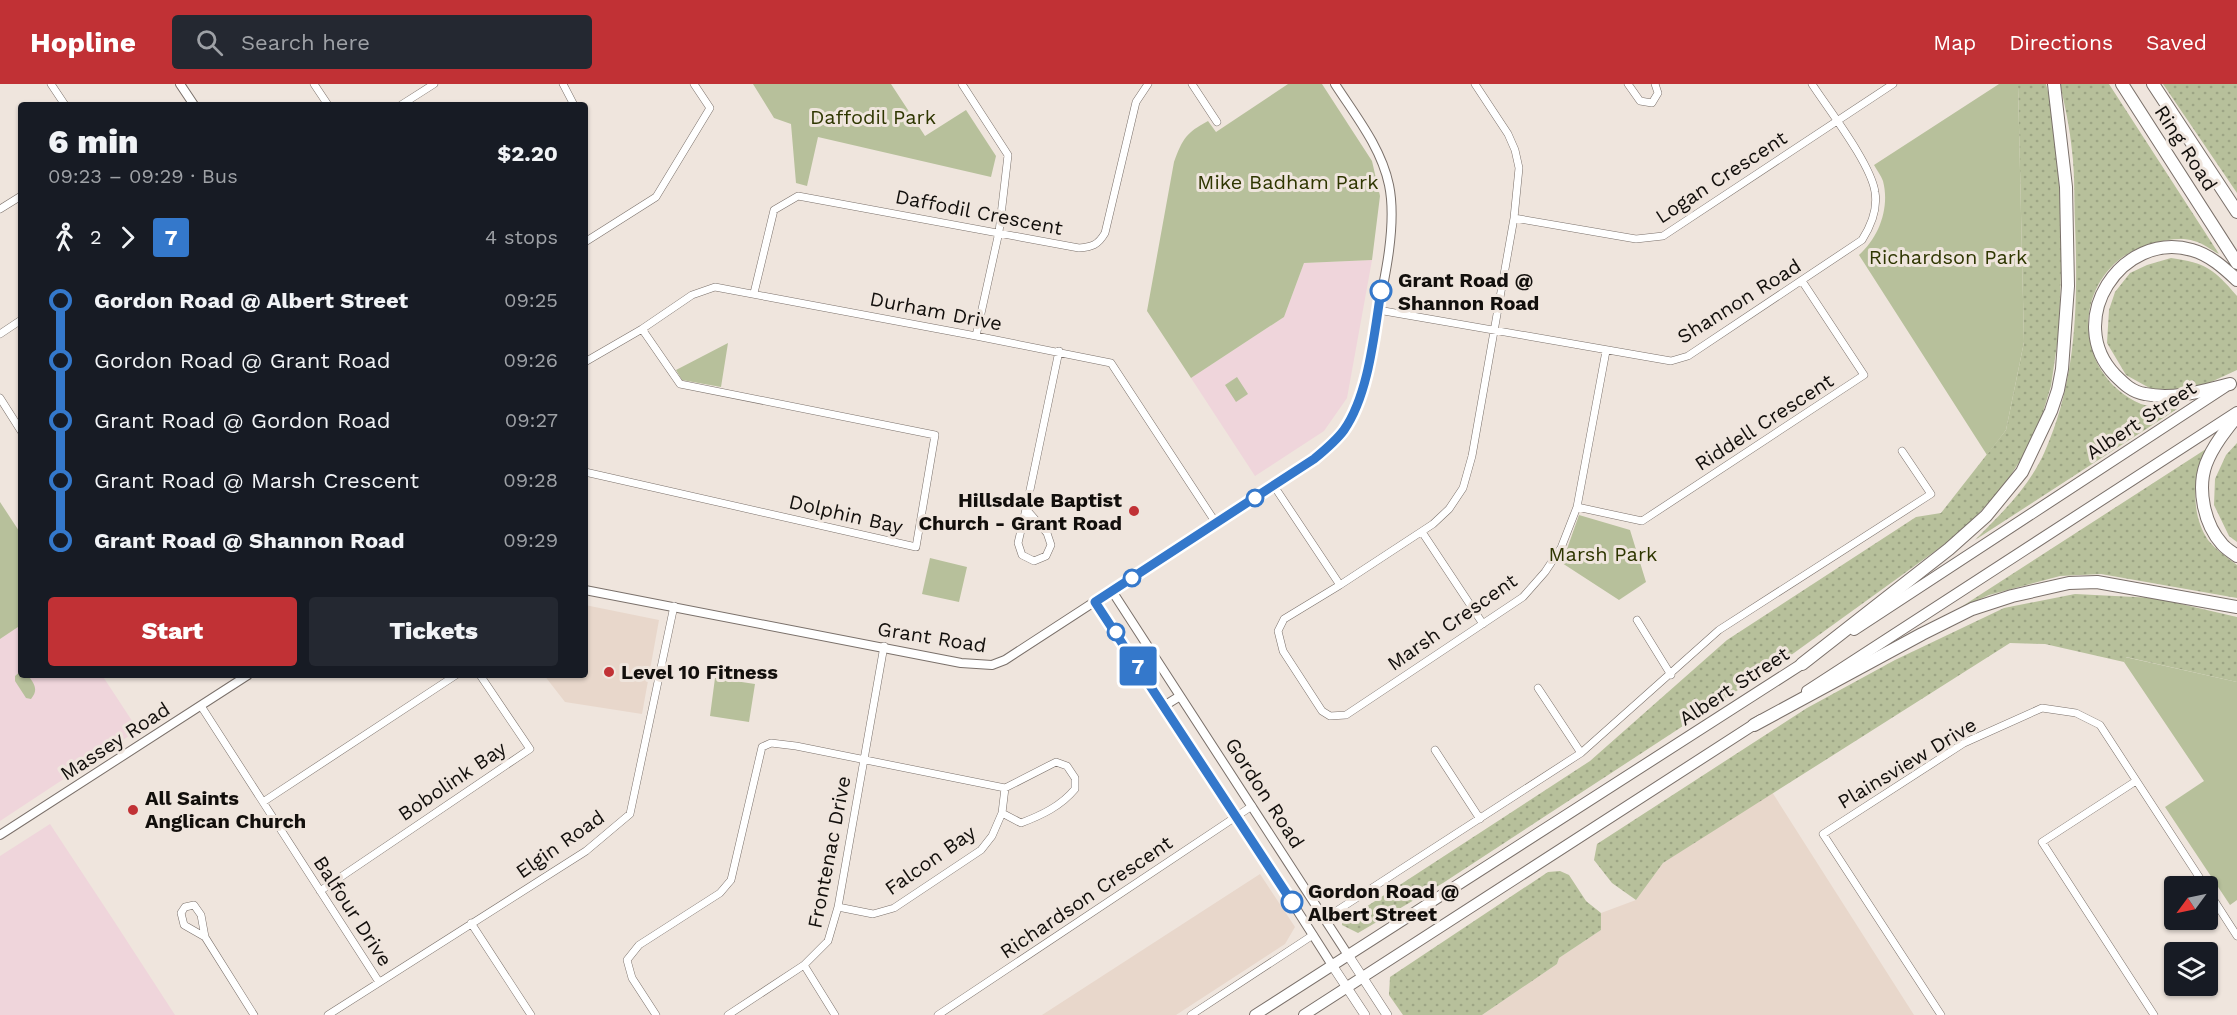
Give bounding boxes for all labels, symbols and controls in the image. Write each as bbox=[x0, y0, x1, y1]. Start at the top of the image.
search box bbox=[172, 15, 592, 69]
text: Hopline bbox=[30, 26, 136, 59]
icon: search bbox=[193, 26, 226, 59]
text: Search here bbox=[241, 30, 370, 55]
text: Map bbox=[1933, 30, 1976, 55]
text: Directions bbox=[2009, 30, 2113, 55]
text: Saved bbox=[2146, 30, 2207, 55]
street label: Ring Road bbox=[2149, 101, 2223, 195]
park label: Daffodil Park bbox=[810, 105, 936, 129]
text: 6 min bbox=[48, 122, 139, 161]
street label: Logan Crescent bbox=[1651, 125, 1792, 228]
text: $2.20 bbox=[497, 141, 558, 166]
text: 09:23 – 09:29 · Bus bbox=[48, 164, 238, 188]
park label: Mike Badham Park bbox=[1197, 170, 1379, 194]
street label: Daffodil Crescent bbox=[893, 184, 1065, 240]
icon: walk bbox=[48, 221, 81, 254]
icon: forward bbox=[111, 221, 144, 254]
text: 2 bbox=[90, 225, 102, 249]
text: 7 bbox=[165, 225, 177, 250]
text: 4 stops bbox=[485, 225, 558, 249]
park label: Richardson Park bbox=[1869, 245, 2027, 269]
street label: Shannon Road bbox=[1673, 253, 1805, 349]
place label: Grant Road @ Shannon Road bbox=[1398, 268, 1539, 315]
marker: Grant Road @ Shannon Road bbox=[1370, 280, 1392, 302]
street label: Durham Drive bbox=[868, 286, 1004, 336]
text: Gordon Road @ Albert Street bbox=[94, 288, 408, 313]
text: 09:25 bbox=[504, 288, 558, 312]
text: Gordon Road @ Grant Road bbox=[94, 348, 391, 373]
text: 09:26 bbox=[503, 348, 558, 372]
street label: Riddell Crescent bbox=[1690, 368, 1838, 476]
street label: Albert Street bbox=[2081, 375, 2201, 464]
text: Grant Road @ Gordon Road bbox=[94, 408, 391, 433]
text: 09:27 bbox=[505, 408, 558, 432]
text: Grant Road @ Marsh Crescent bbox=[94, 468, 419, 493]
text: 09:28 bbox=[503, 468, 558, 492]
place label: Hillsdale Baptist Church - Grant Road bbox=[918, 488, 1122, 535]
street label: Dolphin Bay bbox=[787, 489, 906, 539]
unlabelled marker bbox=[1246, 489, 1264, 507]
marker: Hillsdale Baptist Church - Grant Road bbox=[1127, 504, 1141, 518]
text: Grant Road @ Shannon Road bbox=[94, 528, 405, 553]
text: 09:29 bbox=[503, 528, 558, 552]
park label: Marsh Park bbox=[1549, 542, 1657, 566]
street label: Marsh Crescent bbox=[1383, 568, 1522, 676]
unlabelled marker bbox=[1123, 569, 1141, 587]
button: Start bbox=[48, 597, 297, 666]
button: Tickets bbox=[309, 597, 558, 666]
street label: Grant Road bbox=[876, 617, 988, 657]
unlabelled marker bbox=[1107, 623, 1125, 641]
street label: Albert Street bbox=[1674, 641, 1794, 730]
line badge: 7 bbox=[1118, 646, 1158, 686]
text: 7 bbox=[1132, 654, 1144, 679]
place label: Level 10 Fitness bbox=[621, 660, 778, 684]
marker: Level 10 Fitness bbox=[602, 665, 616, 679]
street label: Massey Road bbox=[56, 697, 174, 785]
street label: Plainsview Drive bbox=[1833, 712, 1981, 814]
street label: Gordon Road bbox=[1220, 733, 1310, 853]
street label: Bobolink Bay bbox=[393, 736, 511, 826]
street label: Frontenac Drive bbox=[802, 774, 856, 930]
place label: All Saints Anglican Church bbox=[145, 786, 306, 833]
marker: All Saints Anglican Church bbox=[126, 803, 140, 817]
street label: Elgin Road bbox=[511, 805, 609, 883]
street label: Falcon Bay bbox=[880, 820, 981, 900]
street label: Richardson Crescent bbox=[995, 830, 1177, 964]
street label: Balfour Drive bbox=[308, 851, 398, 971]
north arrow bbox=[2164, 876, 2218, 930]
map controls bbox=[2164, 876, 2218, 996]
place label: Gordon Road @ Albert Street bbox=[1308, 879, 1459, 926]
marker: Gordon Road @ Albert Street bbox=[1281, 891, 1303, 913]
button: layers bbox=[2164, 942, 2218, 996]

